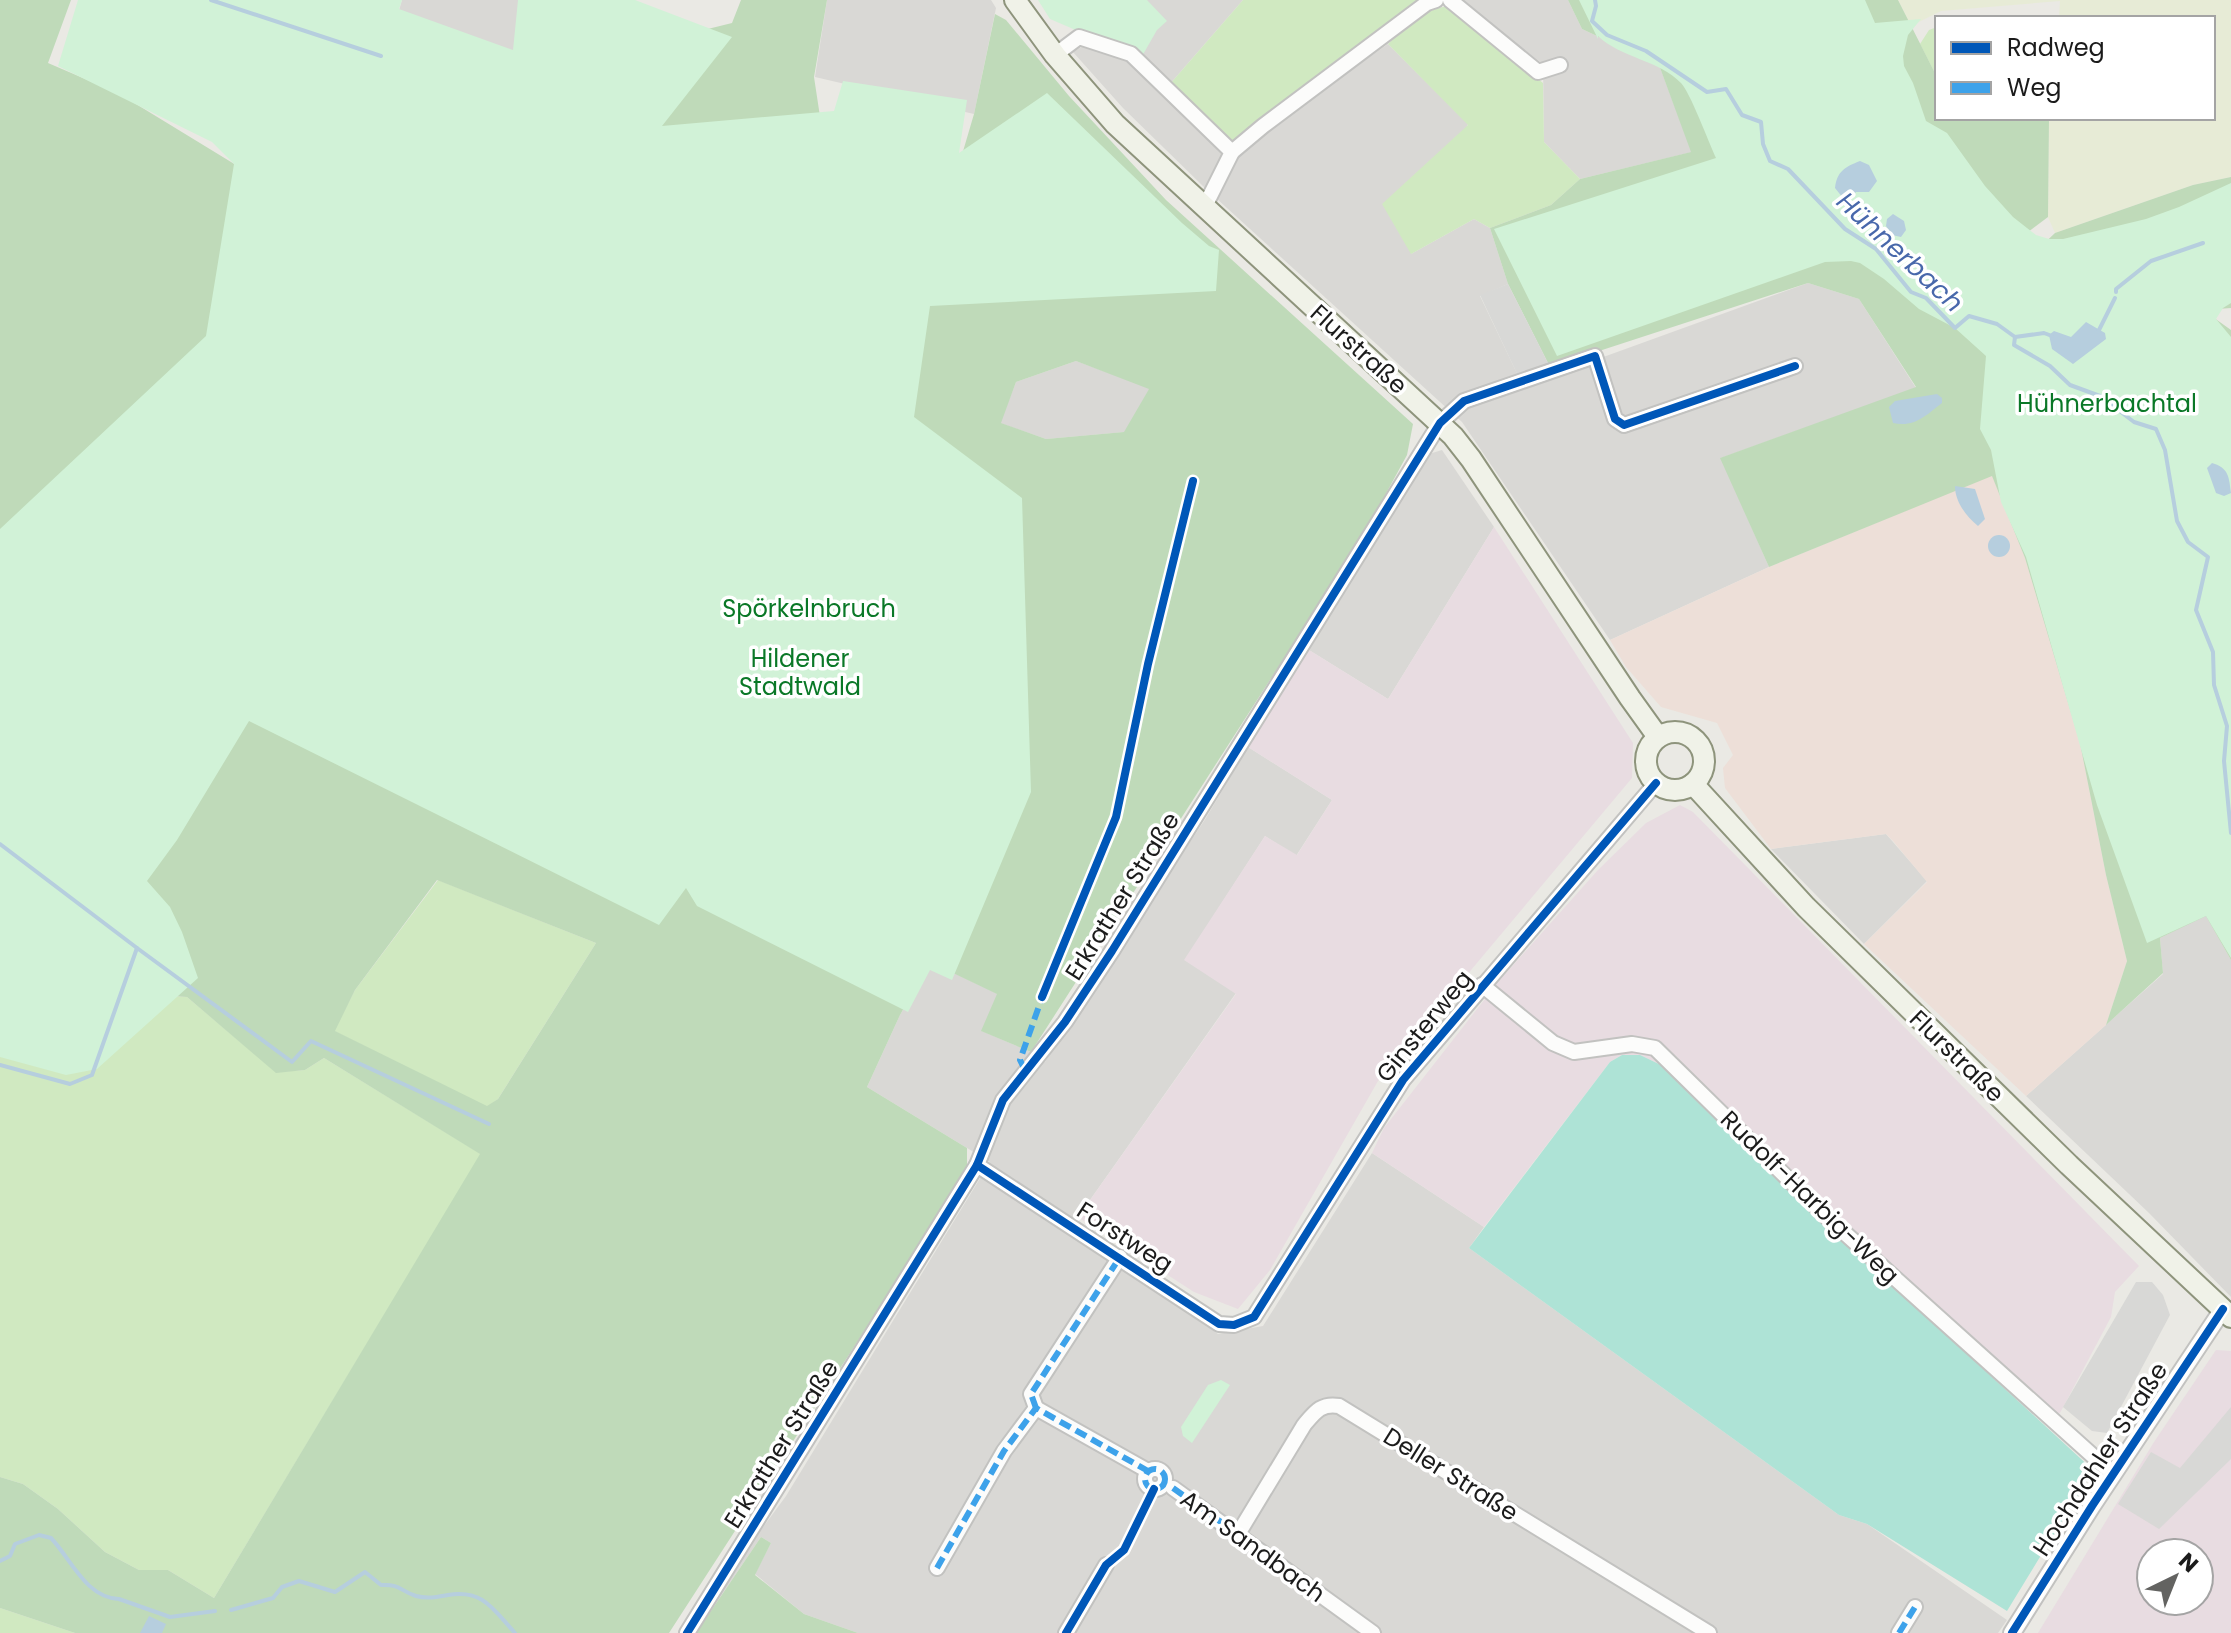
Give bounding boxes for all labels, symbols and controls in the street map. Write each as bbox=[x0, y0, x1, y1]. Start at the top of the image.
legend bbox=[1935, 16, 2215, 120]
text: Radweg bbox=[2007, 31, 2105, 64]
text: Weg bbox=[2007, 71, 2062, 104]
water label: Hühnerbach bbox=[1829, 184, 1971, 320]
street label: Flurstraße bbox=[1303, 297, 1415, 401]
park label: Hühnerbachtal bbox=[2017, 387, 2197, 420]
park label: Spörkelnbruch bbox=[722, 592, 896, 625]
park label: Hildener Stadtwald bbox=[739, 642, 861, 703]
street label: Erkrather Straße bbox=[1057, 806, 1187, 986]
street label: Ginsterweg bbox=[1368, 963, 1480, 1089]
street label: Flurstraße bbox=[1902, 1002, 2012, 1110]
street label: Rudolf-Harbig-Weg bbox=[1713, 1103, 1907, 1291]
street label: Forstweg bbox=[1071, 1194, 1179, 1280]
street label: Erkrather Straße bbox=[716, 1354, 846, 1534]
street label: Hochdahler Straße bbox=[2025, 1356, 2175, 1562]
street label: Deller Straße bbox=[1377, 1419, 1525, 1529]
street label: Am Sandbach bbox=[1174, 1482, 1332, 1610]
north arrow bbox=[2135, 1537, 2215, 1617]
text: N bbox=[2172, 1546, 2205, 1580]

